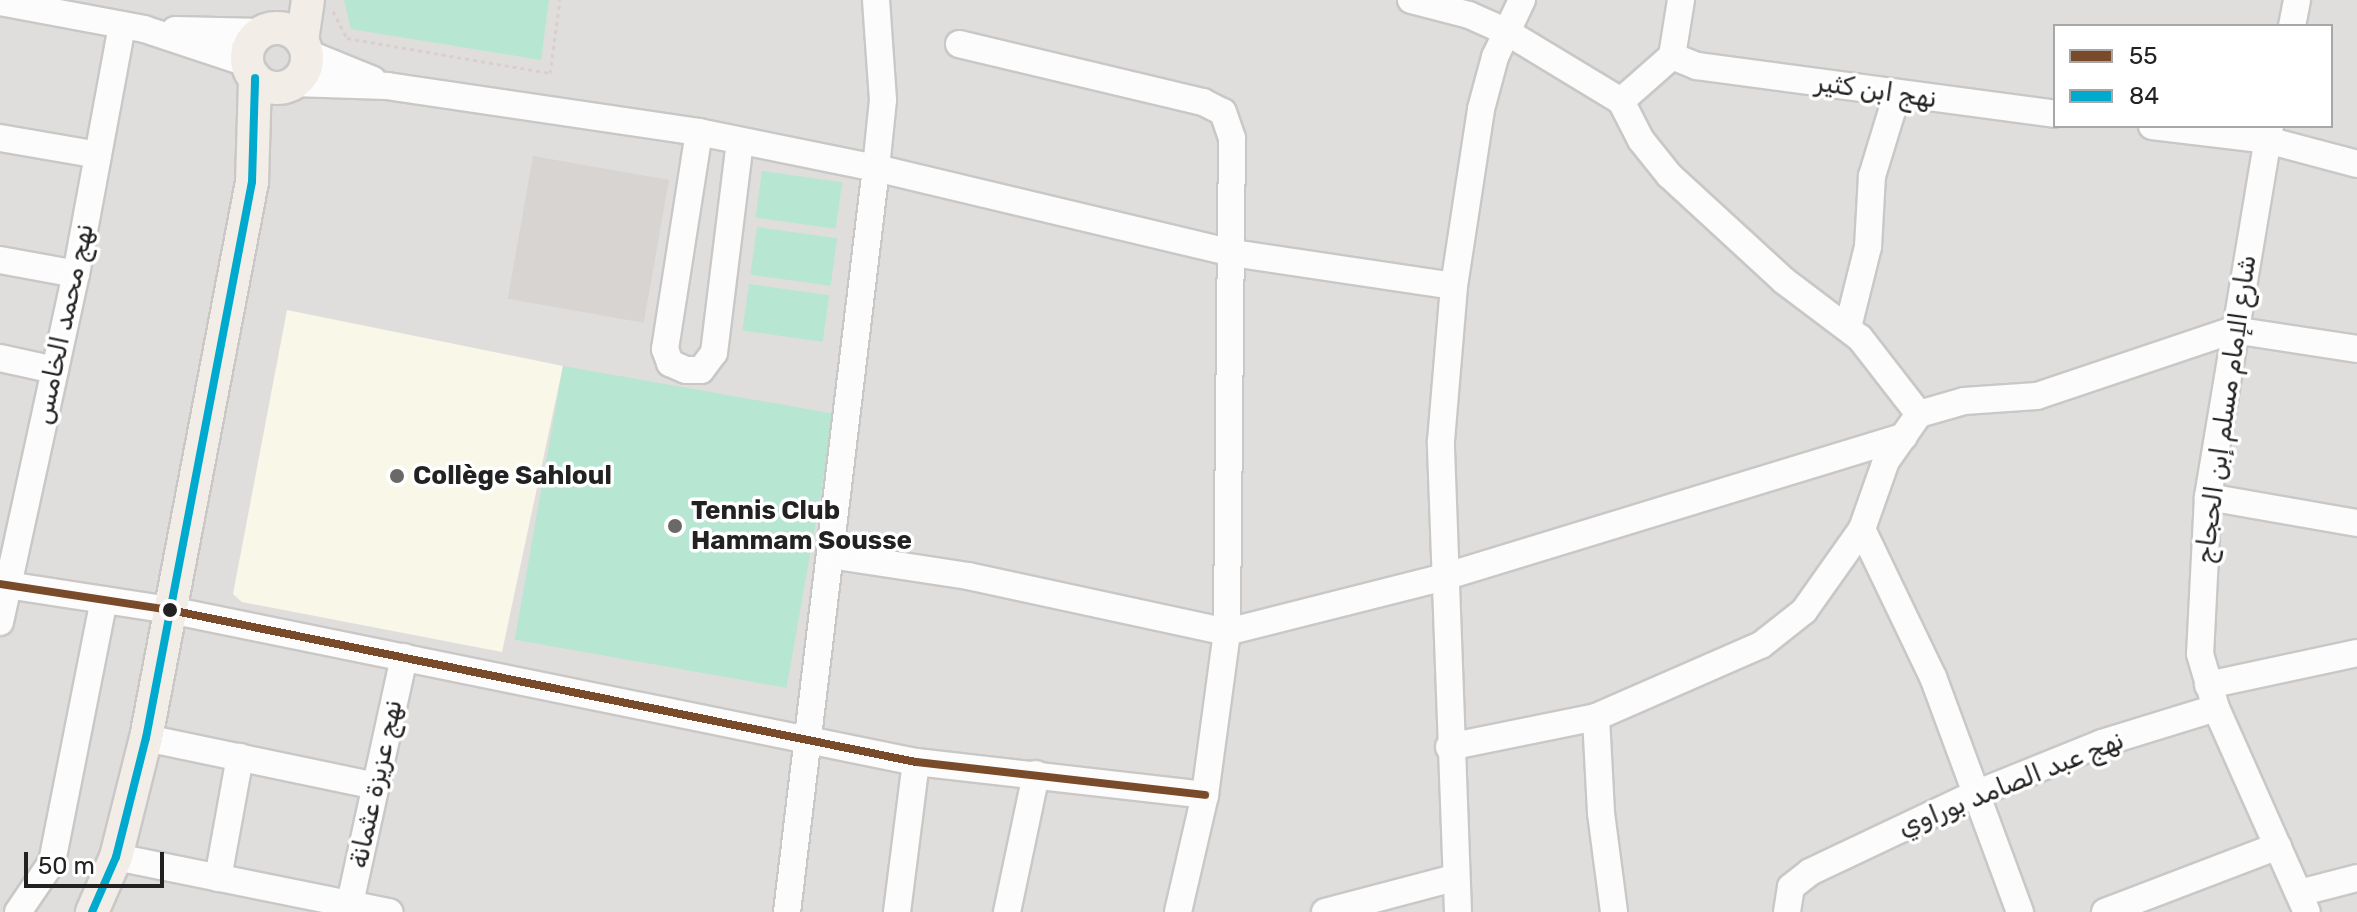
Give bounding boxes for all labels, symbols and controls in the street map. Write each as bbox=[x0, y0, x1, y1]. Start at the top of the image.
legend bbox=[2053, 24, 2333, 128]
text: 55 bbox=[2129, 42, 2158, 70]
street label: نهج ابن كثير bbox=[1813, 67, 1939, 115]
text: 84 bbox=[2129, 82, 2159, 110]
street label: نهج محمد الخامس bbox=[28, 221, 100, 427]
street label: شارع اﻹمام مسلم إبن الحجاج bbox=[2189, 253, 2263, 565]
place label: Collège Sahloul bbox=[413, 460, 612, 492]
marker: Collège Sahloul bbox=[388, 467, 406, 485]
place label: Tennis Club Hammam Sousse bbox=[691, 495, 912, 556]
marker: Tennis Club Hammam Sousse bbox=[666, 517, 684, 535]
unlabelled marker bbox=[162, 602, 178, 618]
street label: نهج عزيزة عثمانة bbox=[343, 697, 409, 871]
street label: نهج عبد الصامد بوراوي bbox=[1894, 724, 2128, 844]
scale bar bbox=[28, 836, 168, 886]
text: 50 m bbox=[38, 852, 95, 880]

